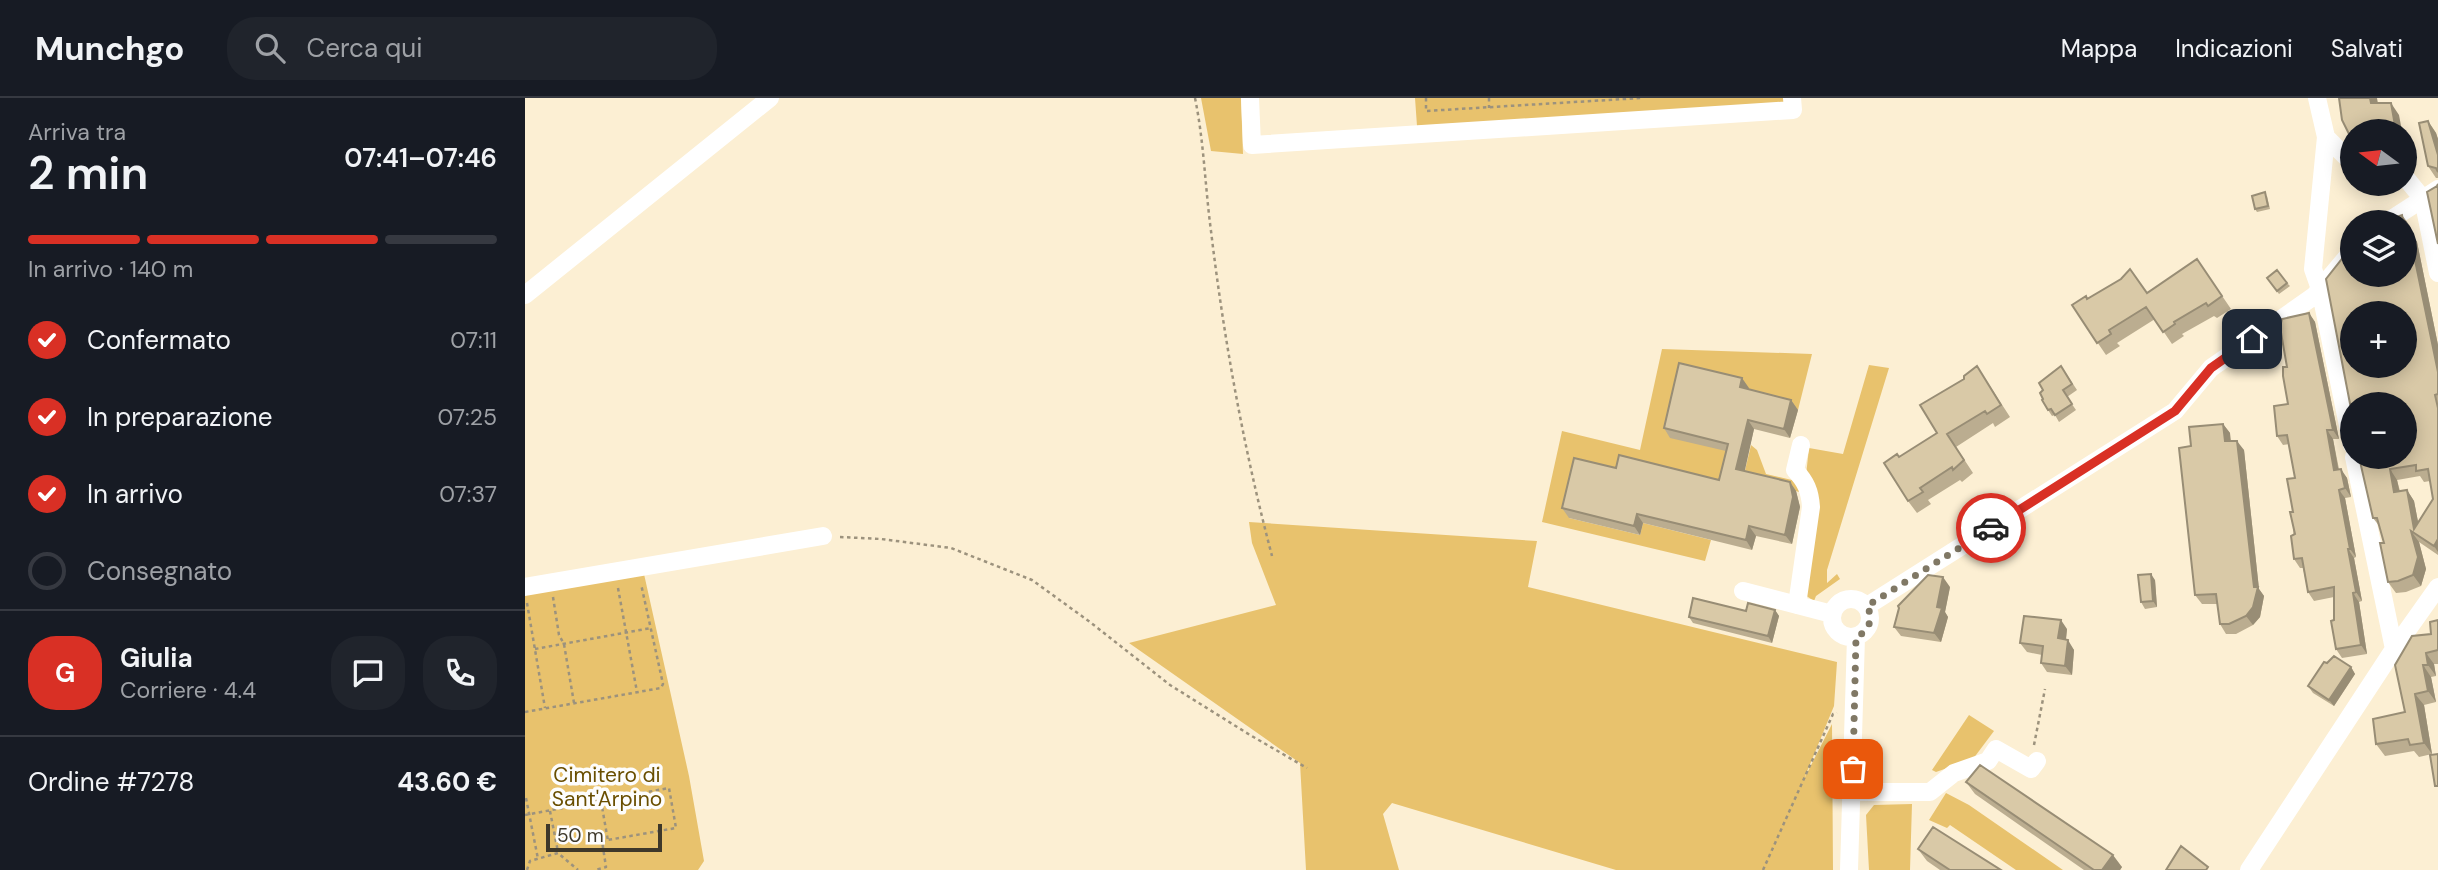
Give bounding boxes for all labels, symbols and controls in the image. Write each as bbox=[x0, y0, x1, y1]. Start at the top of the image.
search box bbox=[227, 17, 717, 80]
text: Munchgo bbox=[35, 27, 185, 70]
icon: search bbox=[251, 29, 289, 67]
text: Cerca qui bbox=[307, 31, 422, 65]
text: Mappa bbox=[2061, 33, 2137, 64]
text: Indicazioni bbox=[2175, 33, 2293, 64]
text: Salvati bbox=[2331, 33, 2403, 64]
text: Arriva tra bbox=[28, 117, 126, 147]
north arrow bbox=[2340, 119, 2417, 196]
map controls bbox=[2340, 119, 2417, 469]
text: 07:41–07:46 bbox=[344, 141, 497, 175]
text: 2 min bbox=[28, 143, 148, 203]
button: layers bbox=[2340, 210, 2417, 287]
text: In arrivo · 140 m bbox=[28, 254, 193, 284]
button: + bbox=[2340, 301, 2417, 378]
pin bbox=[2222, 309, 2282, 369]
icon: home bbox=[2233, 320, 2271, 358]
icon: check bbox=[28, 321, 66, 359]
text: Confermato bbox=[87, 323, 231, 357]
text: 07:11 bbox=[450, 325, 497, 355]
button: − bbox=[2340, 392, 2417, 469]
icon: check bbox=[28, 398, 66, 436]
text: In preparazione bbox=[87, 400, 273, 434]
text: 07:25 bbox=[437, 402, 497, 432]
icon: check bbox=[28, 475, 66, 513]
text: In arrivo bbox=[87, 477, 183, 511]
text: 07:37 bbox=[439, 479, 497, 509]
courier bbox=[1956, 493, 2026, 563]
icon: car bbox=[1972, 509, 2010, 547]
text: Consegnato bbox=[87, 554, 232, 588]
button: chat bbox=[331, 636, 405, 710]
button: phone bbox=[423, 636, 497, 710]
text: Giulia bbox=[120, 641, 193, 675]
text: G bbox=[55, 656, 75, 690]
text: Corriere · 4.4 bbox=[120, 675, 256, 705]
pin bbox=[1823, 739, 1883, 799]
icon: bag bbox=[1834, 750, 1872, 788]
park label: Cimitero di Sant'Arpino bbox=[552, 761, 662, 813]
text: Ordine #7278 bbox=[28, 765, 194, 799]
text: 43.60 € bbox=[397, 765, 497, 799]
scale bar bbox=[546, 821, 661, 853]
text: 50 m bbox=[557, 823, 604, 848]

